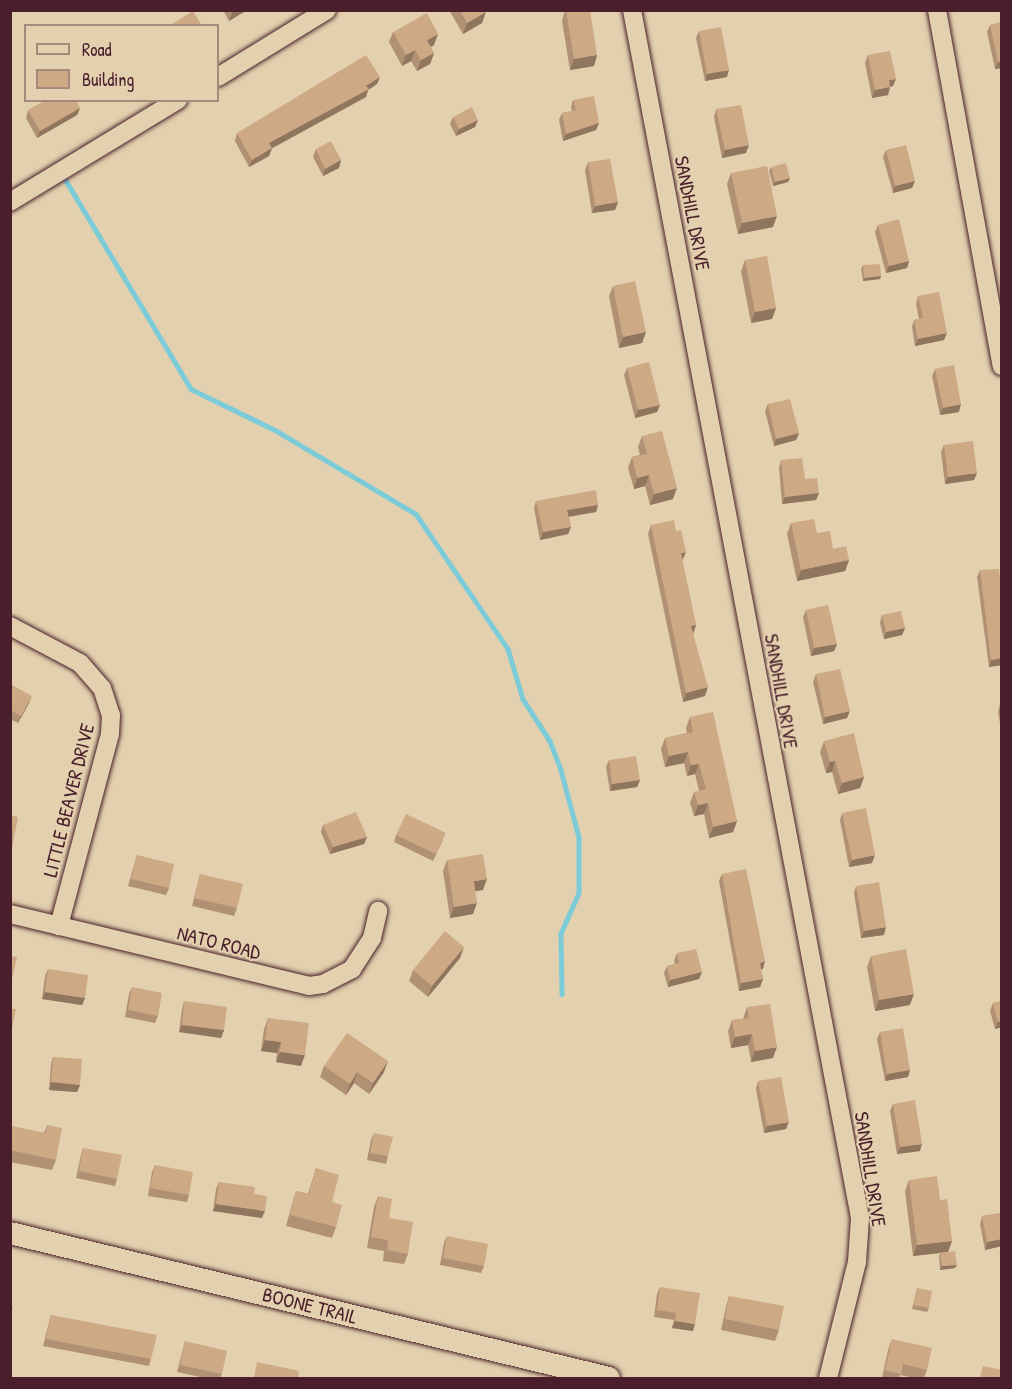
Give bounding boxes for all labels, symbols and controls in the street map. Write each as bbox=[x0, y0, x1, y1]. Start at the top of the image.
legend bbox=[24, 24, 219, 102]
text: Road bbox=[82, 37, 112, 62]
text: Building bbox=[82, 67, 134, 92]
street label: SANDHILL DRIVE bbox=[670, 154, 716, 272]
street label: SANDHILL DRIVE bbox=[760, 632, 804, 750]
street label: LITTLE BEAVER DRIVE bbox=[37, 721, 99, 879]
street label: NATO ROAD bbox=[175, 920, 263, 964]
street label: SANDHILL DRIVE bbox=[850, 1110, 892, 1228]
street label: BOONE TRAIL bbox=[260, 1282, 360, 1328]

